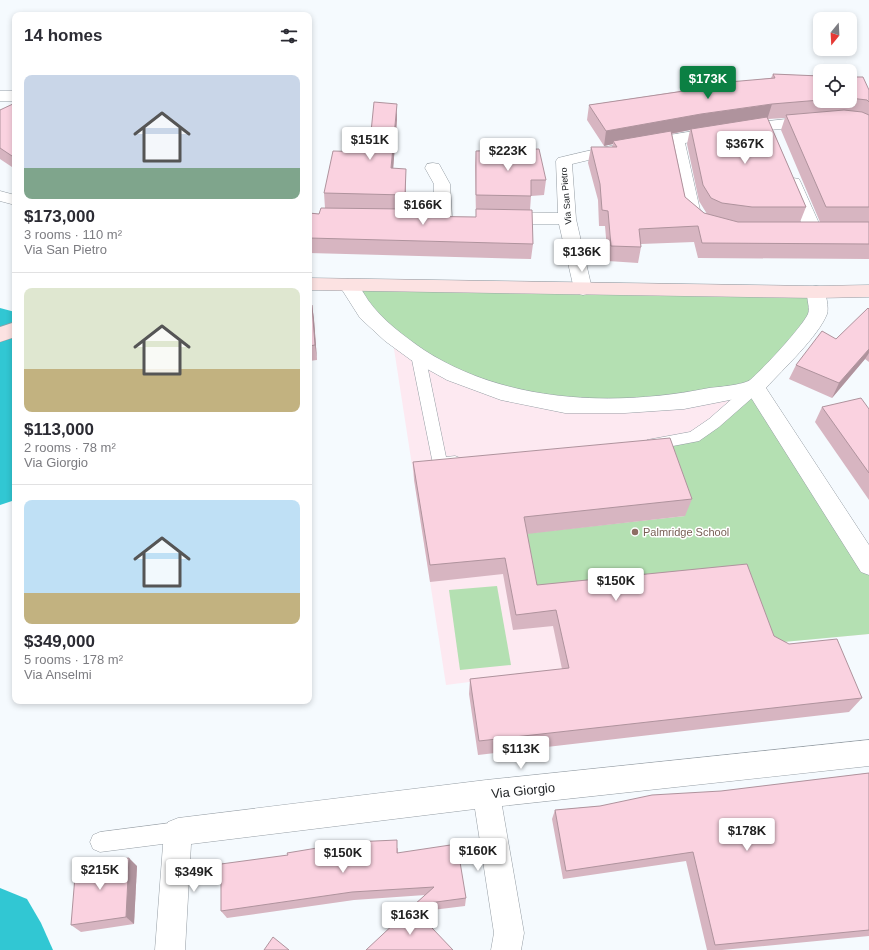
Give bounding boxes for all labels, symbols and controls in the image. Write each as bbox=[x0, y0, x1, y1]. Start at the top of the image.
north arrow bbox=[813, 12, 857, 56]
map controls bbox=[813, 12, 857, 108]
icon: filters bbox=[278, 25, 300, 47]
text: 14 homes bbox=[24, 26, 102, 45]
button: locate bbox=[813, 64, 857, 108]
pin: $173K bbox=[680, 66, 736, 100]
text: $173K bbox=[689, 71, 727, 86]
icon: home bbox=[126, 101, 198, 173]
pin: $151K bbox=[342, 127, 398, 161]
pin: $367K bbox=[717, 131, 773, 165]
text: $151K bbox=[351, 132, 389, 147]
text: $367K bbox=[726, 136, 764, 151]
pin: $223K bbox=[480, 138, 536, 172]
text: $223K bbox=[489, 143, 527, 158]
street label: Via San Pietro bbox=[559, 167, 573, 225]
pin: $166K bbox=[395, 192, 451, 226]
text: $166K bbox=[404, 197, 442, 212]
text: $173,000 bbox=[24, 207, 95, 226]
text: 3 rooms · 110 m² bbox=[24, 227, 122, 242]
pin: $136K bbox=[554, 239, 610, 273]
text: Via San Pietro bbox=[24, 242, 107, 257]
text: $136K bbox=[563, 244, 601, 259]
icon: home bbox=[126, 314, 198, 386]
text: $113,000 bbox=[24, 420, 94, 439]
text: 2 rooms · 78 m² bbox=[24, 440, 116, 455]
text: Via Giorgio bbox=[24, 455, 88, 470]
icon: home bbox=[126, 526, 198, 598]
place label: Palmridge School bbox=[643, 526, 729, 538]
marker: Palmridge School bbox=[630, 527, 640, 537]
pin: $150K bbox=[588, 568, 644, 602]
text: $150K bbox=[597, 573, 635, 588]
text: $349,000 bbox=[24, 632, 95, 651]
text: 5 rooms · 178 m² bbox=[24, 652, 123, 667]
text: Via Anselmi bbox=[24, 667, 92, 682]
pin: $113K bbox=[493, 736, 549, 770]
text: $113K bbox=[502, 741, 540, 756]
street label: Via Giorgio bbox=[490, 780, 556, 801]
pin: $178K bbox=[719, 818, 775, 852]
text: $178K bbox=[728, 823, 766, 838]
pin: $160K bbox=[450, 838, 506, 872]
pin: $150K bbox=[315, 840, 371, 874]
text: $160K bbox=[459, 843, 497, 858]
text: $150K bbox=[324, 845, 362, 860]
pin: $215K bbox=[72, 857, 128, 891]
pin: $349K bbox=[166, 859, 222, 893]
text: $215K bbox=[81, 862, 119, 877]
text: $349K bbox=[175, 864, 213, 879]
pin: $163K bbox=[382, 902, 438, 936]
text: $163K bbox=[391, 907, 429, 922]

